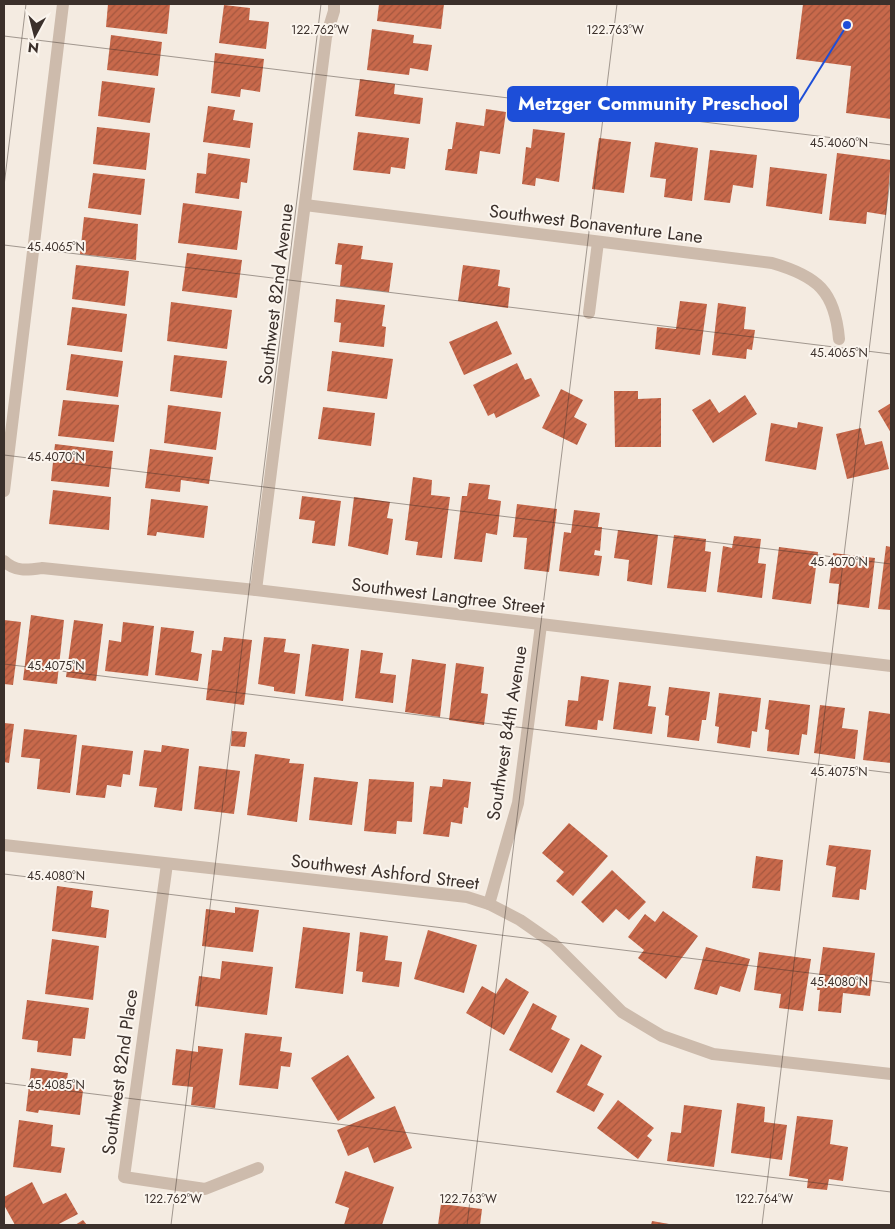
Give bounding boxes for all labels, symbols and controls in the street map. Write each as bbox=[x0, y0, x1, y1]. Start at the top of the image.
north arrow bbox=[10, 10, 60, 60]
text: 122.762°W bbox=[291, 21, 349, 39]
text: 122.763°W bbox=[586, 21, 644, 39]
text: N bbox=[27, 37, 40, 59]
callout: Metzger Community Preschool bbox=[508, 87, 798, 121]
text: Metzger Community Preschool bbox=[518, 90, 788, 117]
text: 45.4060°N bbox=[810, 134, 868, 152]
street label: Southwest Bonaventure Lane bbox=[488, 198, 704, 250]
street label: Southwest 82nd Avenue bbox=[252, 202, 300, 386]
text: 45.4065°N bbox=[27, 238, 85, 256]
text: 45.4065°N bbox=[810, 344, 868, 362]
text: 45.4070°N bbox=[27, 448, 85, 466]
text: 45.4070°N bbox=[810, 553, 868, 571]
street label: Southwest Langtree Street bbox=[350, 571, 547, 621]
street label: Southwest 84th Avenue bbox=[480, 644, 534, 822]
text: 45.4075°N bbox=[27, 657, 85, 675]
text: 45.4075°N bbox=[810, 763, 868, 781]
street label: Southwest Ashford Street bbox=[289, 848, 481, 897]
text: 45.4080°N bbox=[27, 867, 85, 885]
text: 45.4080°N bbox=[810, 973, 868, 991]
street label: Southwest 82nd Place bbox=[96, 988, 144, 1156]
text: 45.4085°N bbox=[27, 1076, 85, 1094]
text: 122.762°W bbox=[144, 1190, 202, 1208]
text: 122.763°W bbox=[439, 1190, 497, 1208]
text: 122.764°W bbox=[735, 1190, 793, 1208]

